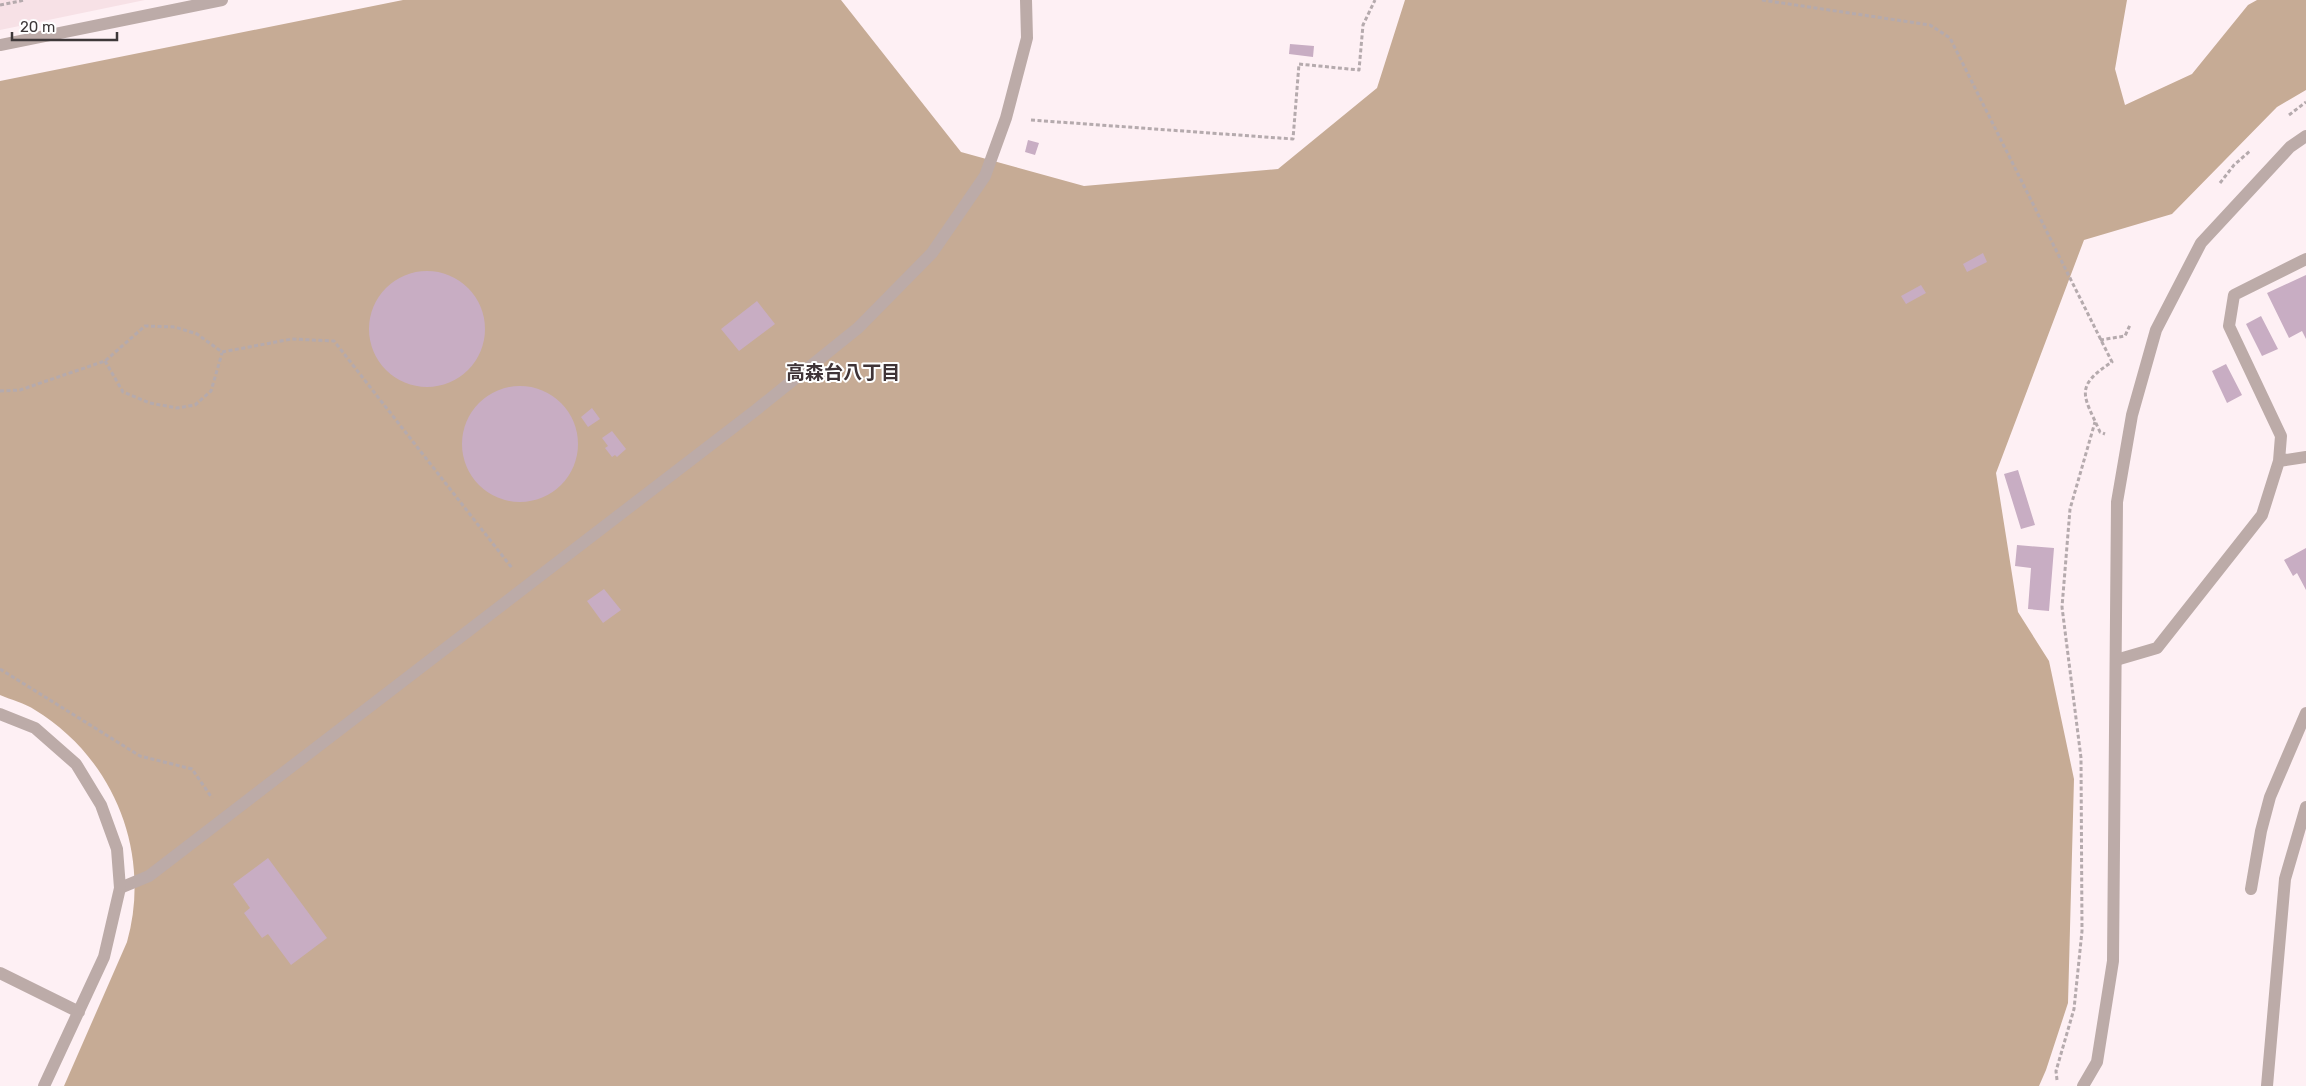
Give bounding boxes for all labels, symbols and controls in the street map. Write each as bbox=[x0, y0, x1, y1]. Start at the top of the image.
scale bar bbox=[12, 10, 118, 42]
text: 20 m bbox=[20, 18, 55, 36]
district label: 高森台八丁目 bbox=[786, 361, 900, 384]

